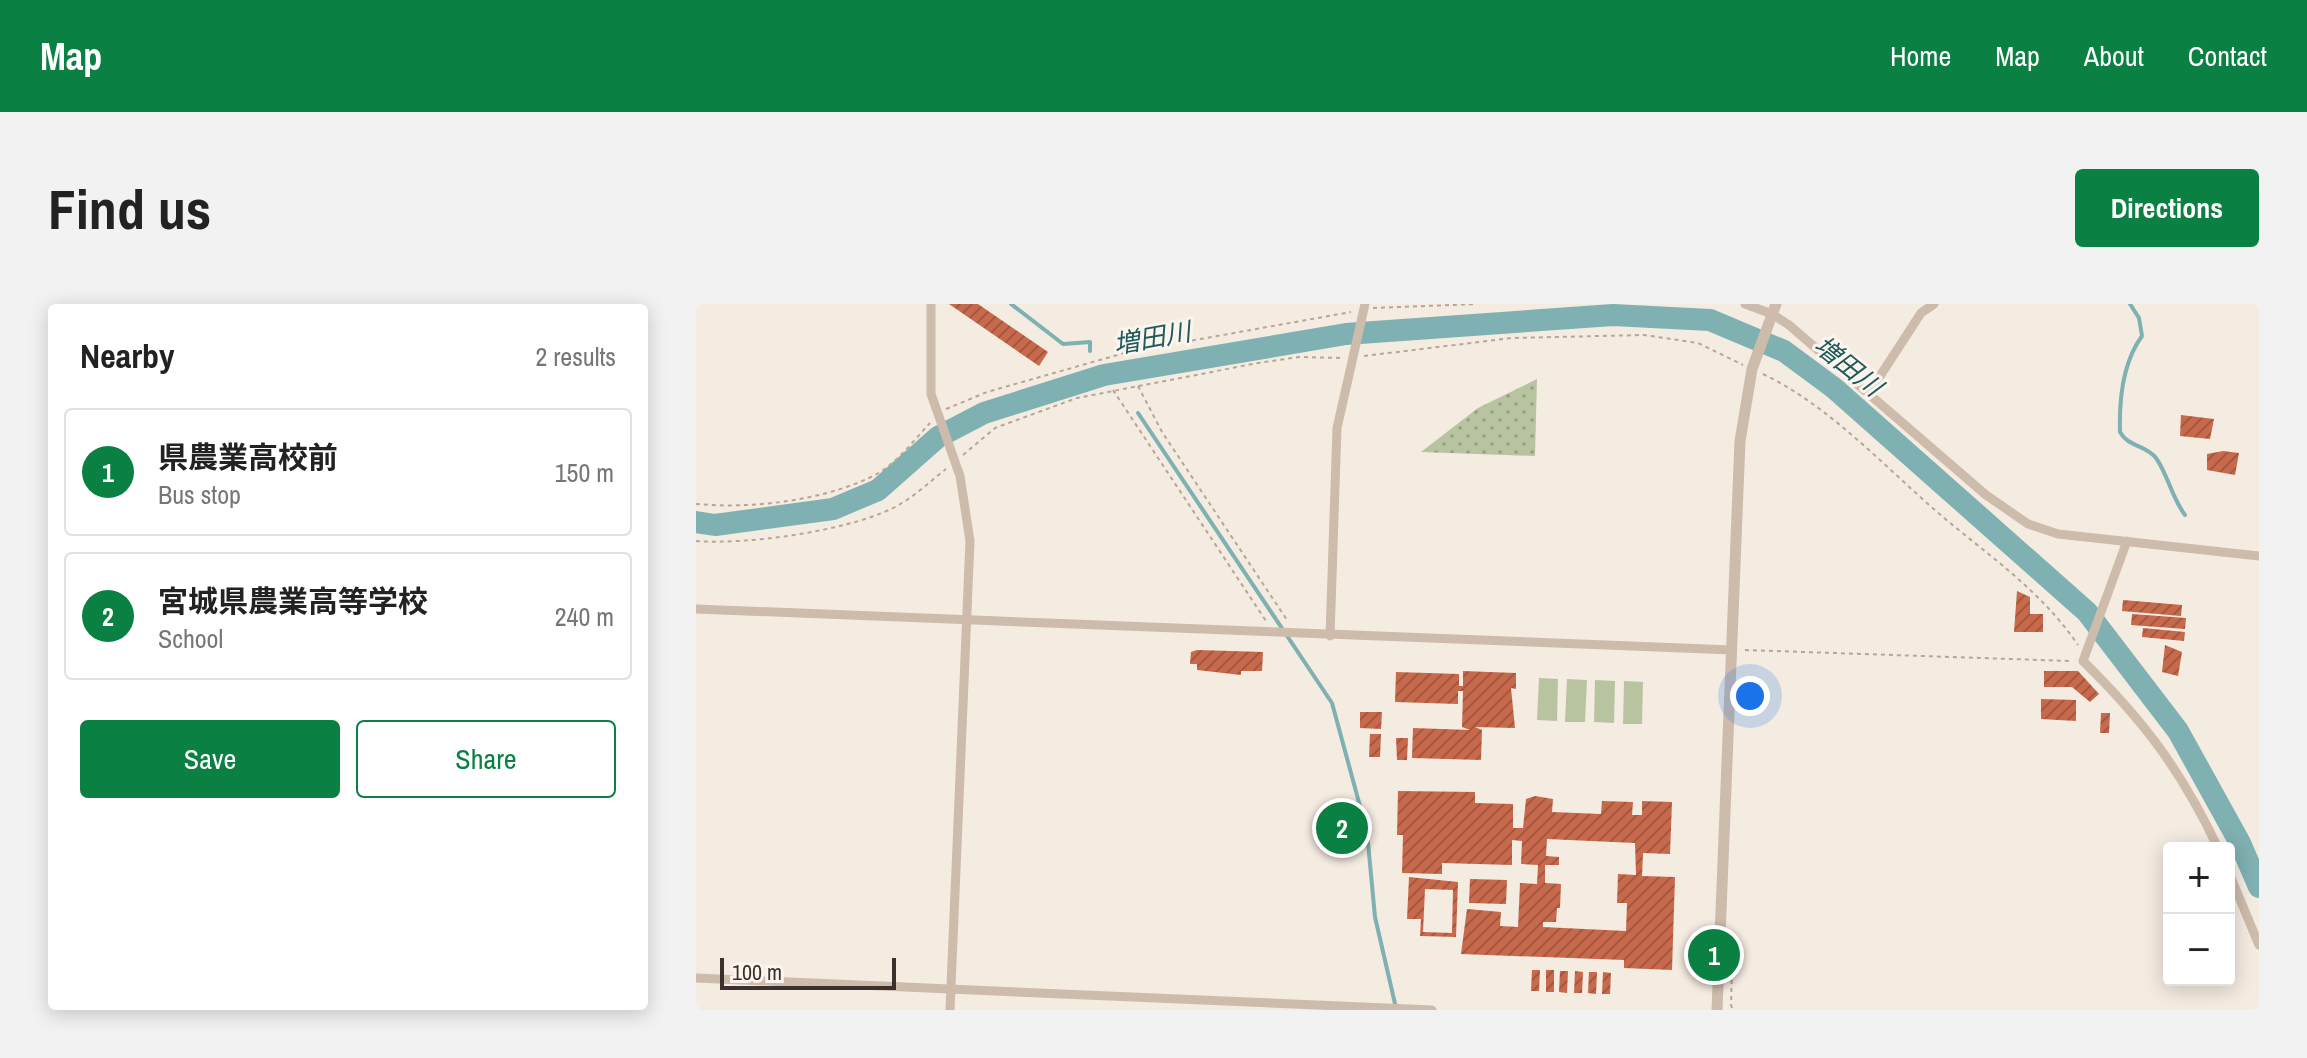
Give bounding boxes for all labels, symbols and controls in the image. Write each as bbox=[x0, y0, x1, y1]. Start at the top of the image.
text: Map bbox=[40, 31, 102, 82]
text: Home bbox=[1890, 37, 1951, 75]
text: Map bbox=[1995, 37, 2040, 75]
text: About bbox=[2084, 37, 2144, 75]
text: Contact bbox=[2188, 37, 2267, 75]
button: Directions bbox=[2075, 169, 2259, 247]
text: Find us bbox=[48, 171, 211, 246]
water label: 増田川 bbox=[1110, 313, 1196, 362]
water label: 増田川 bbox=[1807, 327, 1892, 406]
text: Nearby bbox=[80, 333, 175, 379]
text: 2 results bbox=[535, 339, 616, 374]
text: 県農業高校前 bbox=[158, 437, 338, 477]
text: 1 bbox=[102, 455, 114, 490]
text: 150 m bbox=[555, 455, 614, 490]
text: Bus stop bbox=[158, 477, 241, 512]
text: 宮城県農業高等学校 bbox=[158, 581, 428, 621]
text: 2 bbox=[102, 599, 114, 634]
text: 240 m bbox=[555, 599, 614, 634]
text: School bbox=[158, 621, 223, 656]
your location bbox=[1730, 676, 1770, 716]
button: Save bbox=[80, 720, 340, 798]
button: Share bbox=[356, 720, 616, 798]
pin: 2 bbox=[1316, 798, 1368, 858]
map controls bbox=[2163, 842, 2235, 986]
button: + bbox=[2163, 842, 2235, 914]
button: − bbox=[2163, 914, 2235, 986]
pin: 1 bbox=[1688, 925, 1740, 985]
scale bar bbox=[720, 954, 896, 990]
text: 100 m bbox=[732, 957, 782, 987]

